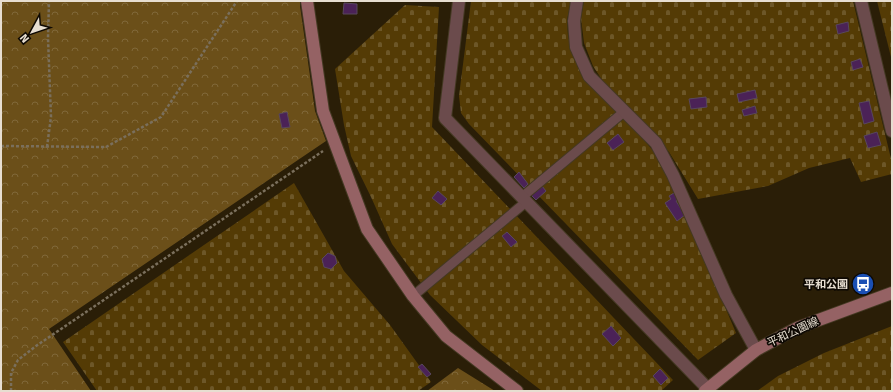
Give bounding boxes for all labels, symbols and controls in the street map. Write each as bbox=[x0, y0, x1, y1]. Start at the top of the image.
north arrow bbox=[12, 12, 52, 52]
text: N bbox=[17, 31, 32, 45]
bus stop icon: 平和公園 bbox=[850, 271, 876, 297]
place label: 平和公園 bbox=[804, 278, 848, 291]
street label: 平和公園線 bbox=[765, 314, 821, 350]

